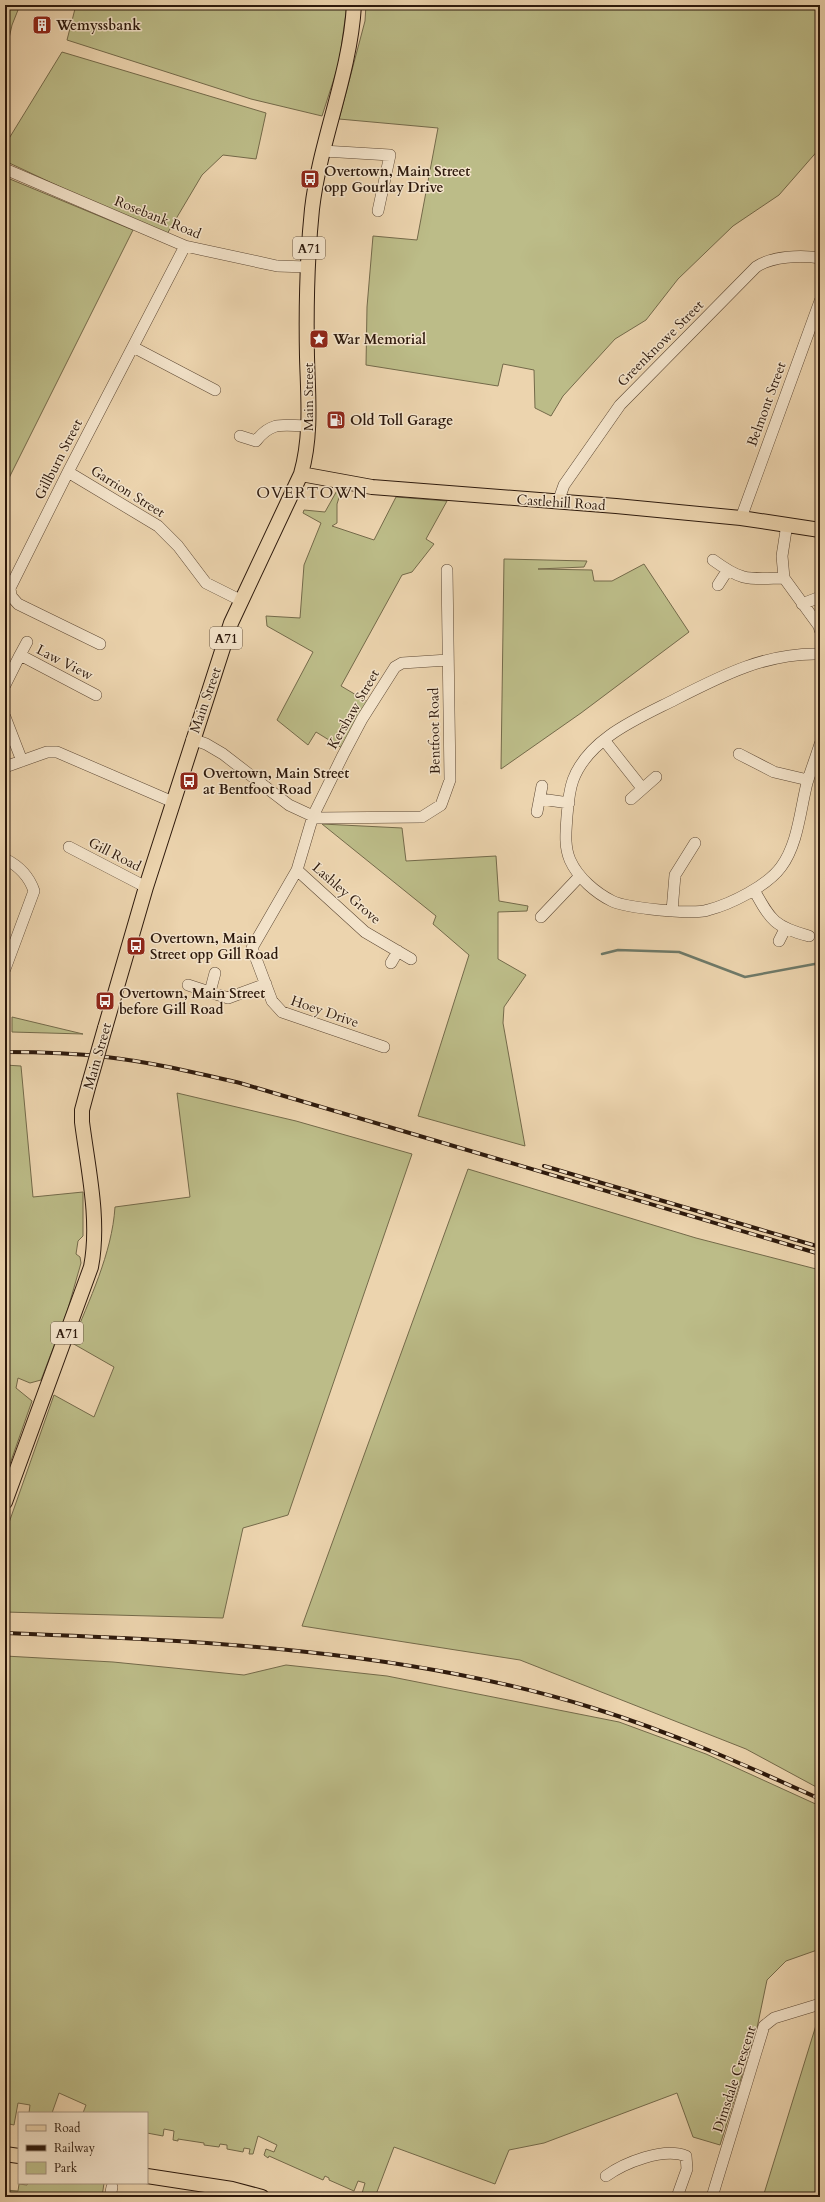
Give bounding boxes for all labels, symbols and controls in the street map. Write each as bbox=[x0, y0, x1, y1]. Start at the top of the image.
building icon: Wemyssbank bbox=[31, 14, 53, 36]
place label: Wemyssbank bbox=[55, 16, 141, 35]
place label: Overtown, Main Street opp Gourlay Drive bbox=[324, 162, 470, 197]
bus stop icon: Overtown, Main Street opp Gourlay Drive bbox=[299, 168, 321, 190]
street label: Rosebank Road bbox=[112, 191, 204, 244]
road number: A71 bbox=[293, 237, 325, 259]
street label: Greenknowe Street bbox=[613, 296, 708, 391]
place icon: War Memorial bbox=[308, 328, 330, 350]
place label: War Memorial bbox=[332, 330, 426, 349]
street label: Belmont Street bbox=[742, 359, 791, 449]
street label: Main Street bbox=[299, 362, 318, 431]
fuel station icon: Old Toll Garage bbox=[325, 409, 347, 431]
place label: Old Toll Garage bbox=[350, 411, 453, 430]
street label: Gillburn Street bbox=[30, 415, 87, 503]
street label: Garrion Street bbox=[87, 461, 169, 522]
district label: OVERTOWN bbox=[256, 482, 368, 504]
street label: Castlehill Road bbox=[516, 490, 607, 515]
road number: A71 bbox=[210, 627, 242, 649]
street label: Law View bbox=[33, 640, 97, 685]
street label: Main Street bbox=[185, 664, 226, 736]
street label: Kershaw Street bbox=[323, 665, 384, 753]
street label: Bentfoot Road bbox=[424, 687, 445, 774]
place label: Overtown, Main Street at Bentfoot Road bbox=[203, 764, 349, 799]
bus stop icon: Overtown, Main Street at Bentfoot Road bbox=[178, 770, 200, 792]
street label: Gill Road bbox=[85, 833, 145, 876]
street label: Lashley Grove bbox=[308, 858, 385, 928]
place label: Overtown, Main Street opp Gill Road bbox=[150, 929, 278, 964]
bus stop icon: Overtown, Main Street opp Gill Road bbox=[125, 935, 147, 957]
place label: Overtown, Main Street before Gill Road bbox=[119, 984, 265, 1019]
bus stop icon: Overtown, Main Street before Gill Road bbox=[94, 990, 116, 1012]
street label: Hoey Drive bbox=[288, 991, 361, 1032]
street label: Main Street bbox=[79, 1020, 116, 1092]
road number: A71 bbox=[51, 1322, 83, 1344]
street label: Dimsdale Crescent bbox=[708, 2023, 761, 2135]
legend bbox=[18, 2112, 148, 2184]
text: Road bbox=[54, 2120, 81, 2136]
text: Railway bbox=[54, 2140, 96, 2156]
text: Park bbox=[54, 2160, 78, 2176]

